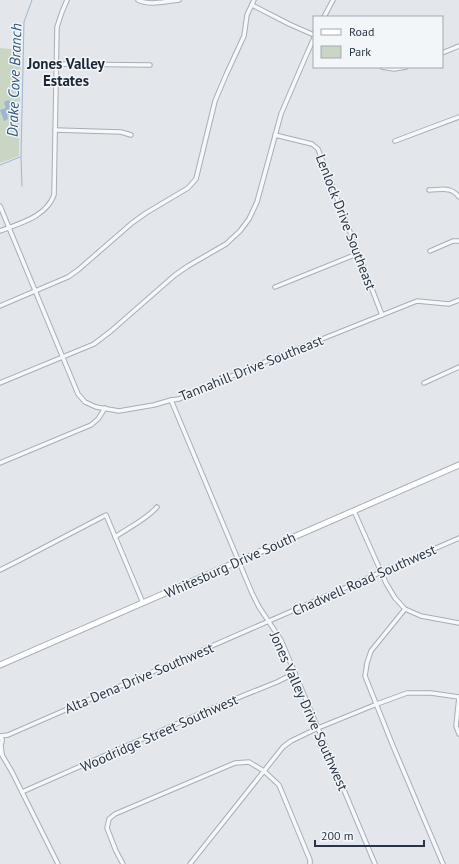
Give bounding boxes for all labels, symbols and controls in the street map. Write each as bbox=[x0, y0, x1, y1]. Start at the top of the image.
legend bbox=[313, 16, 443, 68]
water label: Drake Cove Branch bbox=[3, 23, 25, 137]
text: Road bbox=[349, 24, 374, 39]
text: Park bbox=[349, 44, 371, 59]
district label: Jones Valley Estates bbox=[26, 54, 106, 90]
street label: Lenlock Drive Southeast bbox=[312, 152, 380, 293]
street label: Tannahill Drive Southeast bbox=[176, 331, 326, 405]
street label: Whitesburg Drive South bbox=[162, 528, 298, 602]
street label: Chadwell Road Southwest bbox=[289, 540, 439, 620]
street label: Jones Valley Drive Southwest bbox=[265, 628, 352, 794]
street label: Alta Dena Drive Southwest bbox=[62, 638, 216, 718]
street label: Woodridge Street Southwest bbox=[78, 690, 241, 776]
scale bar bbox=[315, 822, 424, 848]
text: 200 m bbox=[321, 828, 354, 843]

